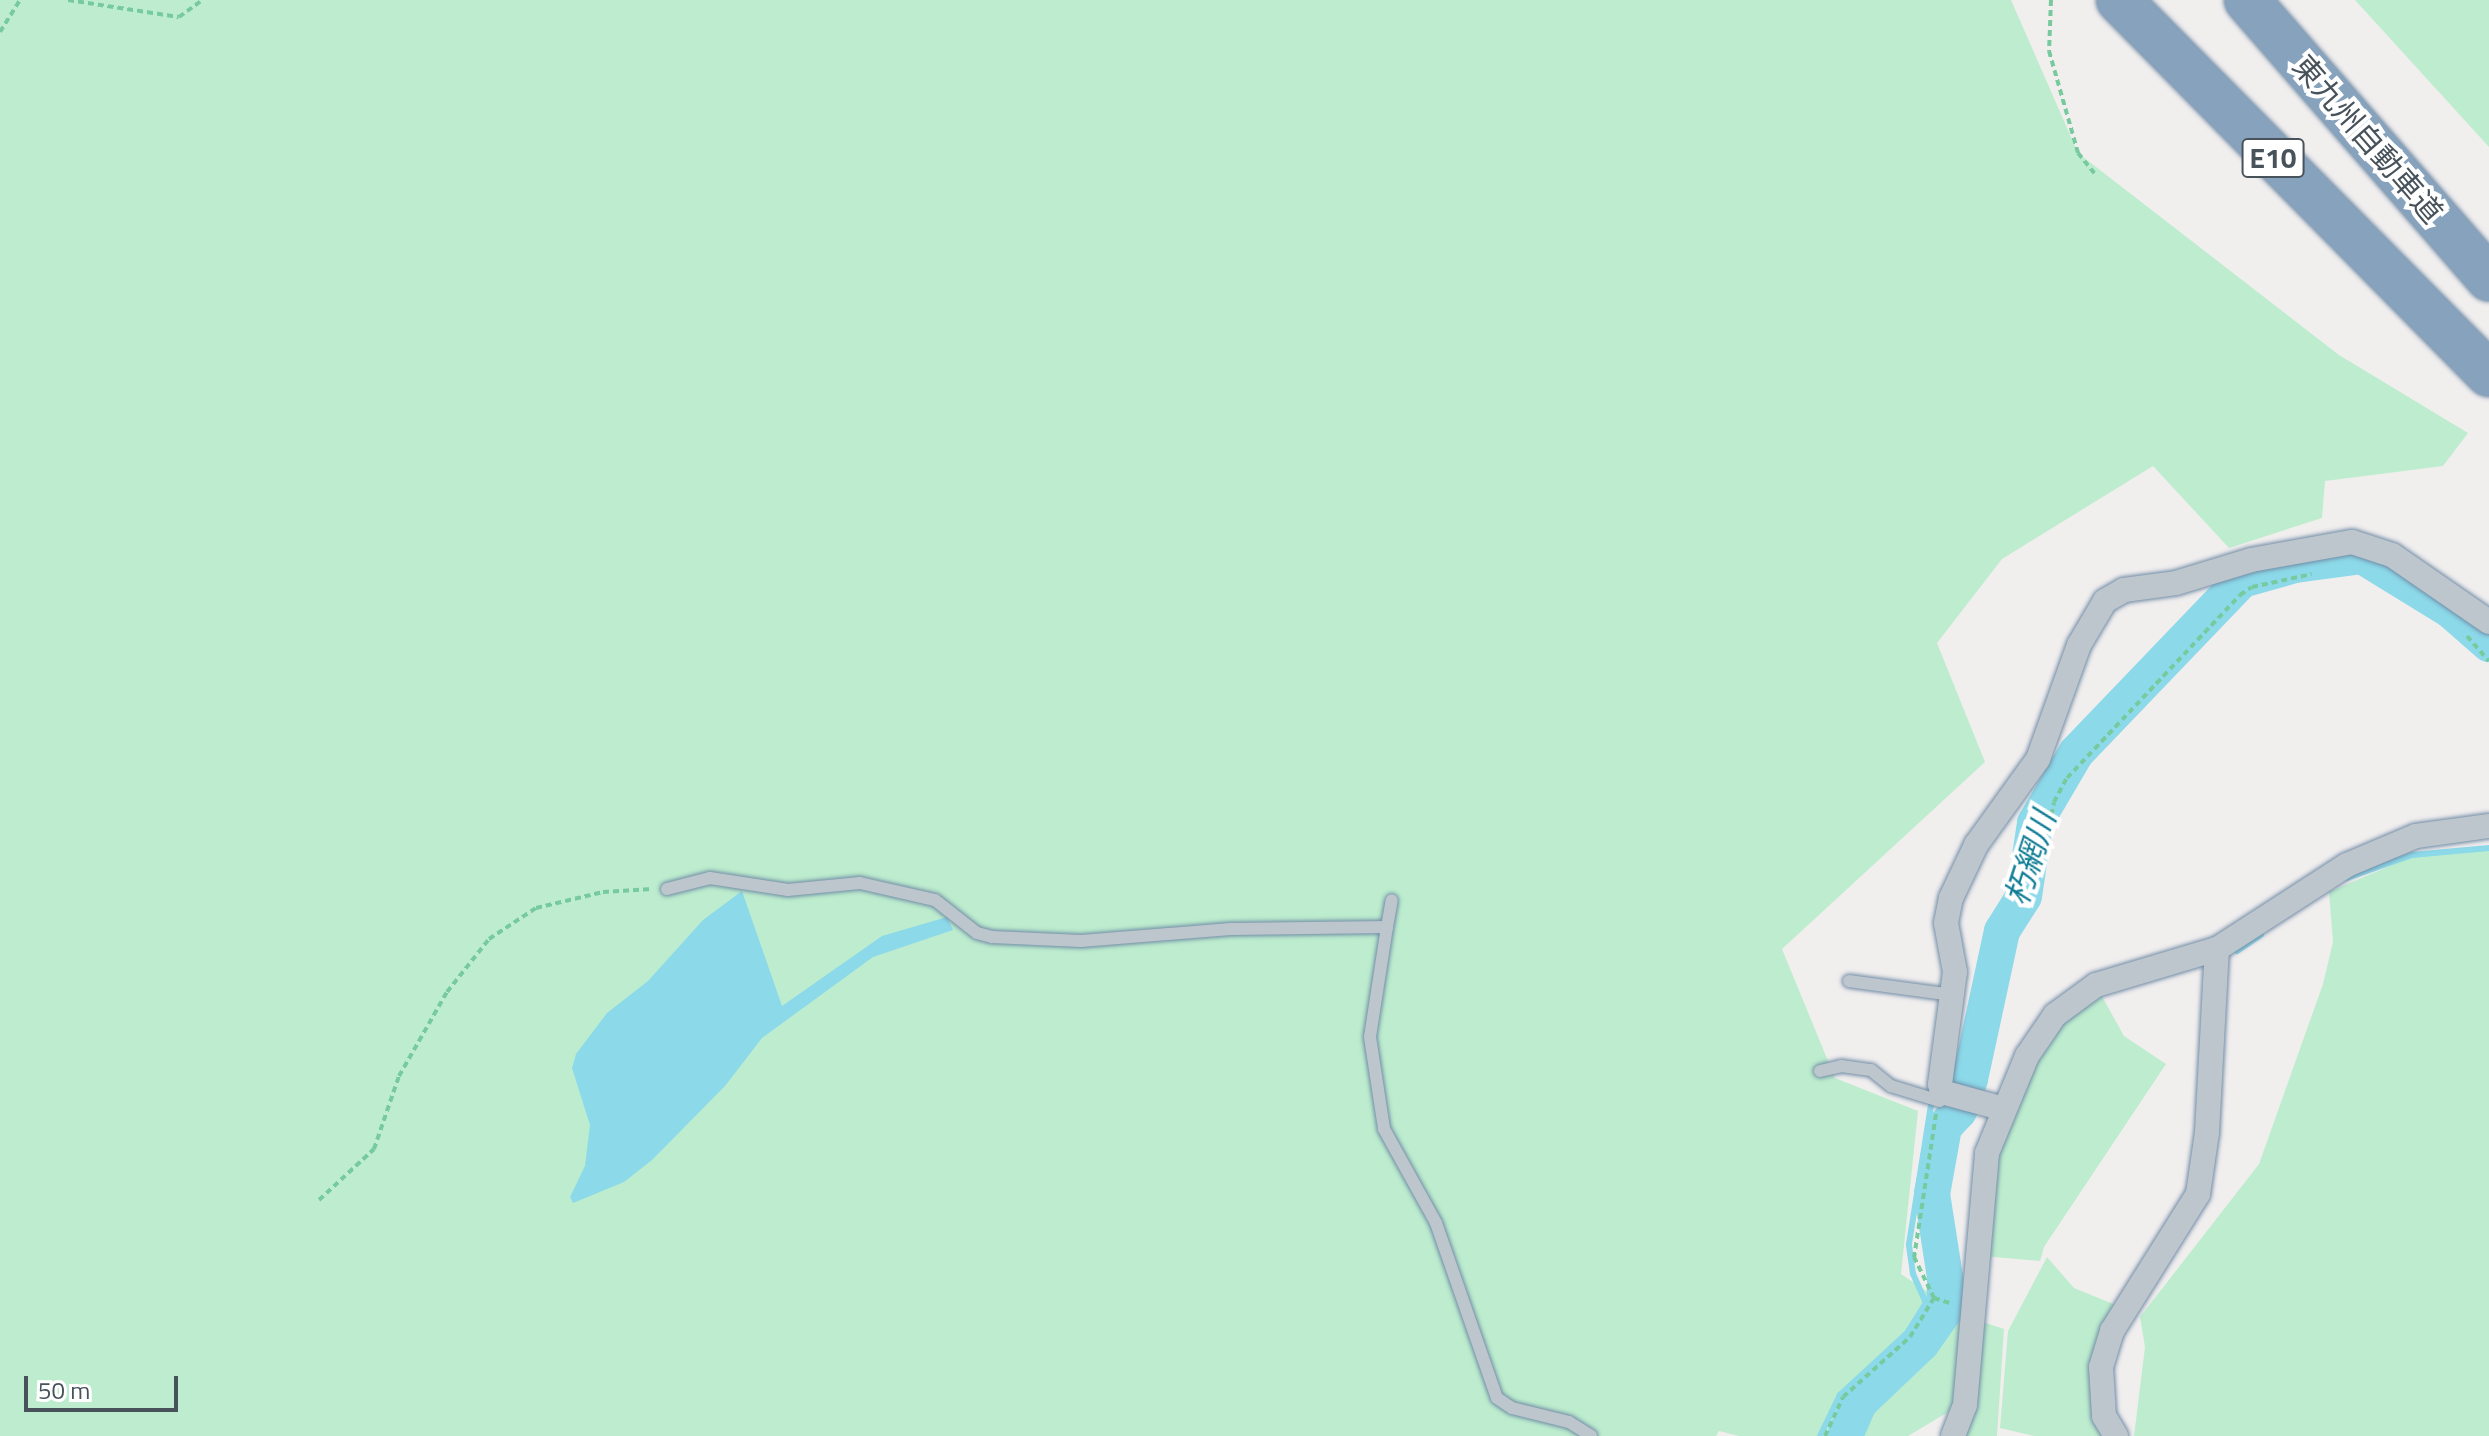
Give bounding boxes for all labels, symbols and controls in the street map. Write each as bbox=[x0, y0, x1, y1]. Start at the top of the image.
street label: 東九州自動車道 bbox=[2286, 48, 2450, 230]
road number: E10 bbox=[2241, 134, 2305, 182]
water label: 朽網川 bbox=[1997, 806, 2063, 910]
scale bar bbox=[28, 1360, 182, 1410]
text: 50 m bbox=[38, 1372, 90, 1408]

